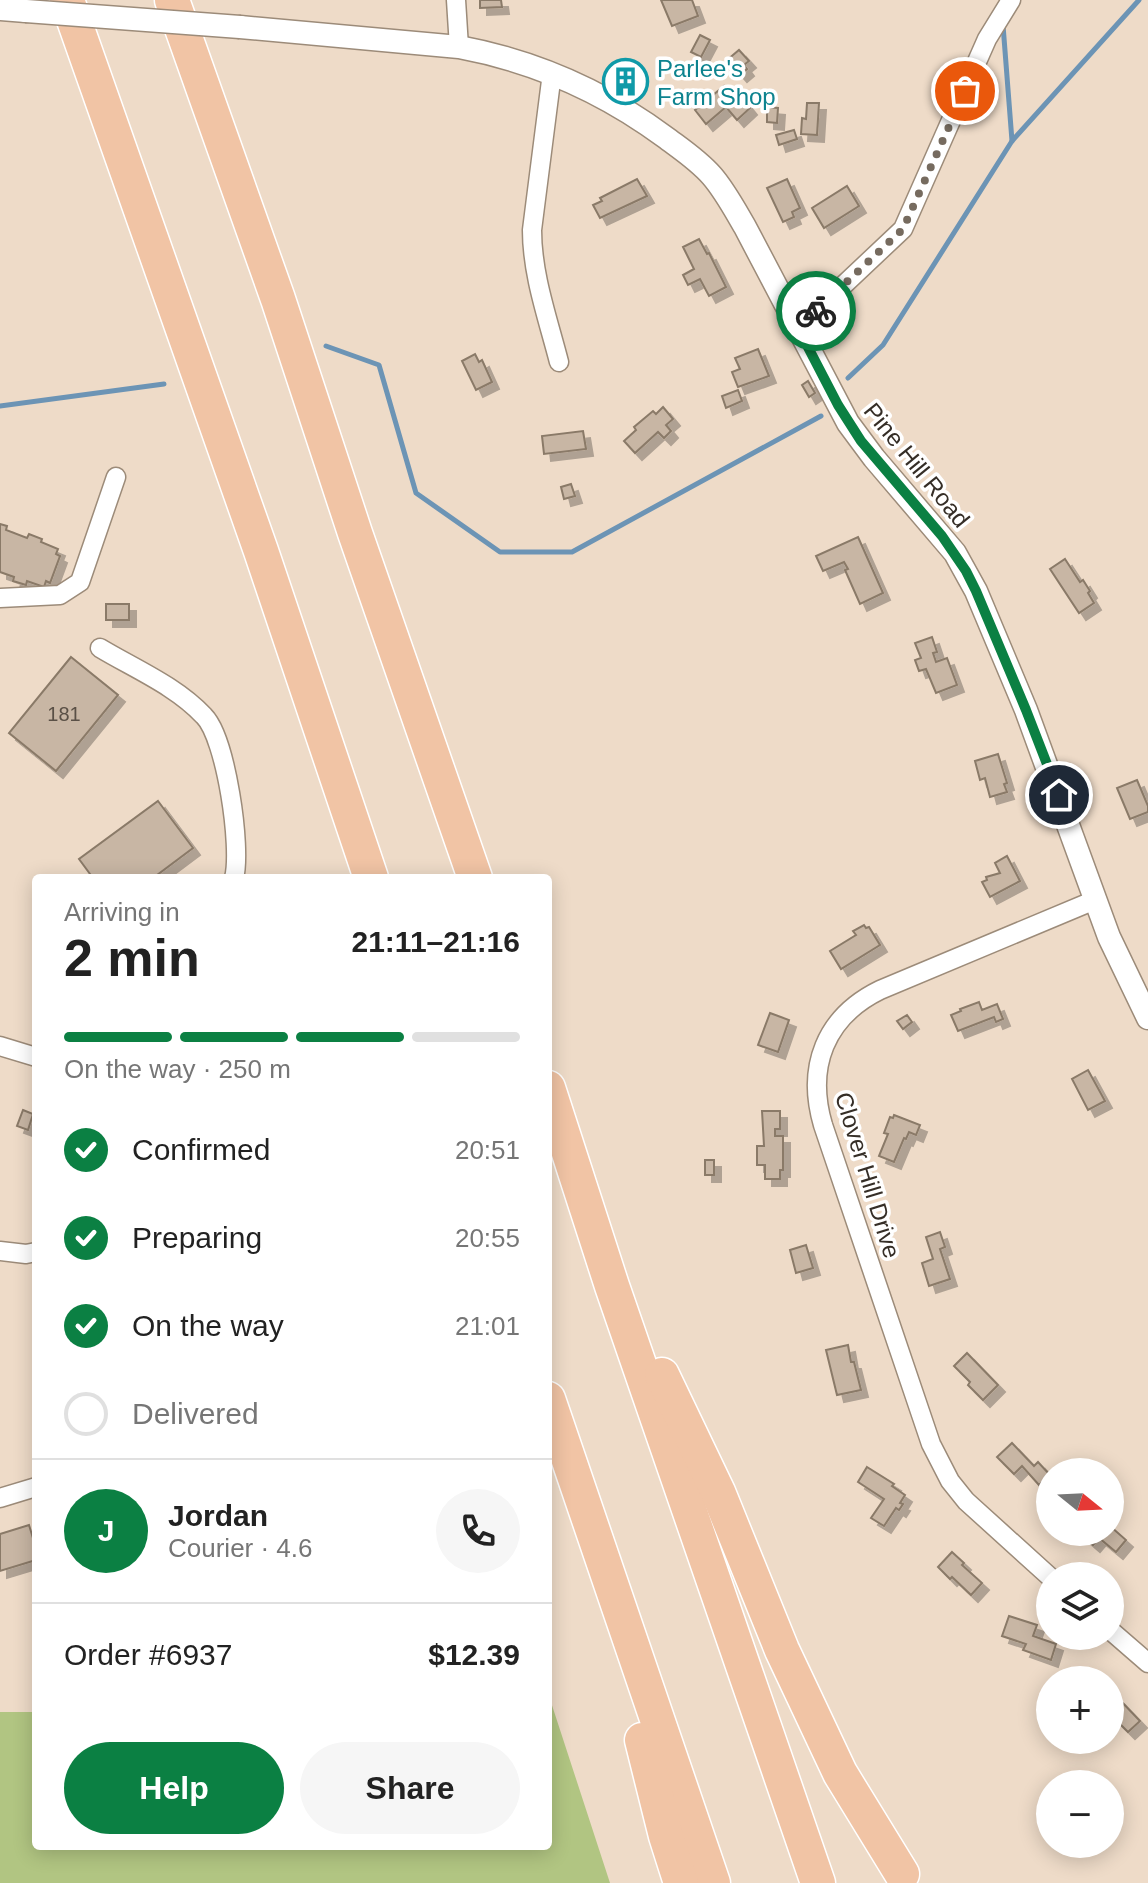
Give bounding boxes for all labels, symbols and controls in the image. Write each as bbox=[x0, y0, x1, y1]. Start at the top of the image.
place label: Parlee's Farm Shop bbox=[657, 55, 776, 110]
pin bbox=[931, 57, 999, 125]
building icon: Parlee's Farm Shop bbox=[602, 58, 650, 106]
icon: bag bbox=[943, 69, 987, 113]
courier bbox=[776, 271, 856, 351]
icon: bike bbox=[794, 289, 838, 333]
street label: Pine Hill Road bbox=[859, 397, 975, 533]
house number: 181 bbox=[47, 703, 81, 725]
pin bbox=[1025, 761, 1093, 829]
icon: home bbox=[1037, 773, 1081, 817]
text: Arriving in bbox=[64, 897, 180, 927]
text: 21:11–21:16 bbox=[352, 925, 520, 958]
text: 2 min bbox=[64, 929, 200, 987]
text: On the way · 250 m bbox=[64, 1054, 291, 1084]
street label: Clover Hill Drive bbox=[830, 1089, 906, 1261]
icon: check bbox=[64, 1128, 108, 1172]
text: Confirmed bbox=[132, 1133, 270, 1166]
text: 20:51 bbox=[455, 1135, 520, 1165]
icon: check bbox=[64, 1216, 108, 1260]
text: Preparing bbox=[132, 1221, 262, 1254]
text: 20:55 bbox=[455, 1223, 520, 1253]
icon: check bbox=[64, 1304, 108, 1348]
text: On the way bbox=[132, 1309, 284, 1342]
text: 21:01 bbox=[455, 1311, 520, 1341]
text: Delivered bbox=[132, 1397, 259, 1430]
north arrow bbox=[1036, 1458, 1124, 1546]
map controls bbox=[1036, 1458, 1124, 1858]
button: phone bbox=[436, 1489, 520, 1573]
text: Jordan bbox=[168, 1499, 268, 1532]
text: J bbox=[98, 1514, 114, 1547]
text: Courier · 4.6 bbox=[168, 1533, 313, 1563]
button: layers bbox=[1036, 1562, 1124, 1650]
text: Order #6937 bbox=[64, 1638, 232, 1671]
text: $12.39 bbox=[428, 1638, 520, 1671]
button: + bbox=[1036, 1666, 1124, 1754]
button: Help bbox=[64, 1742, 284, 1834]
button: Share bbox=[300, 1742, 520, 1834]
button: − bbox=[1036, 1770, 1124, 1858]

